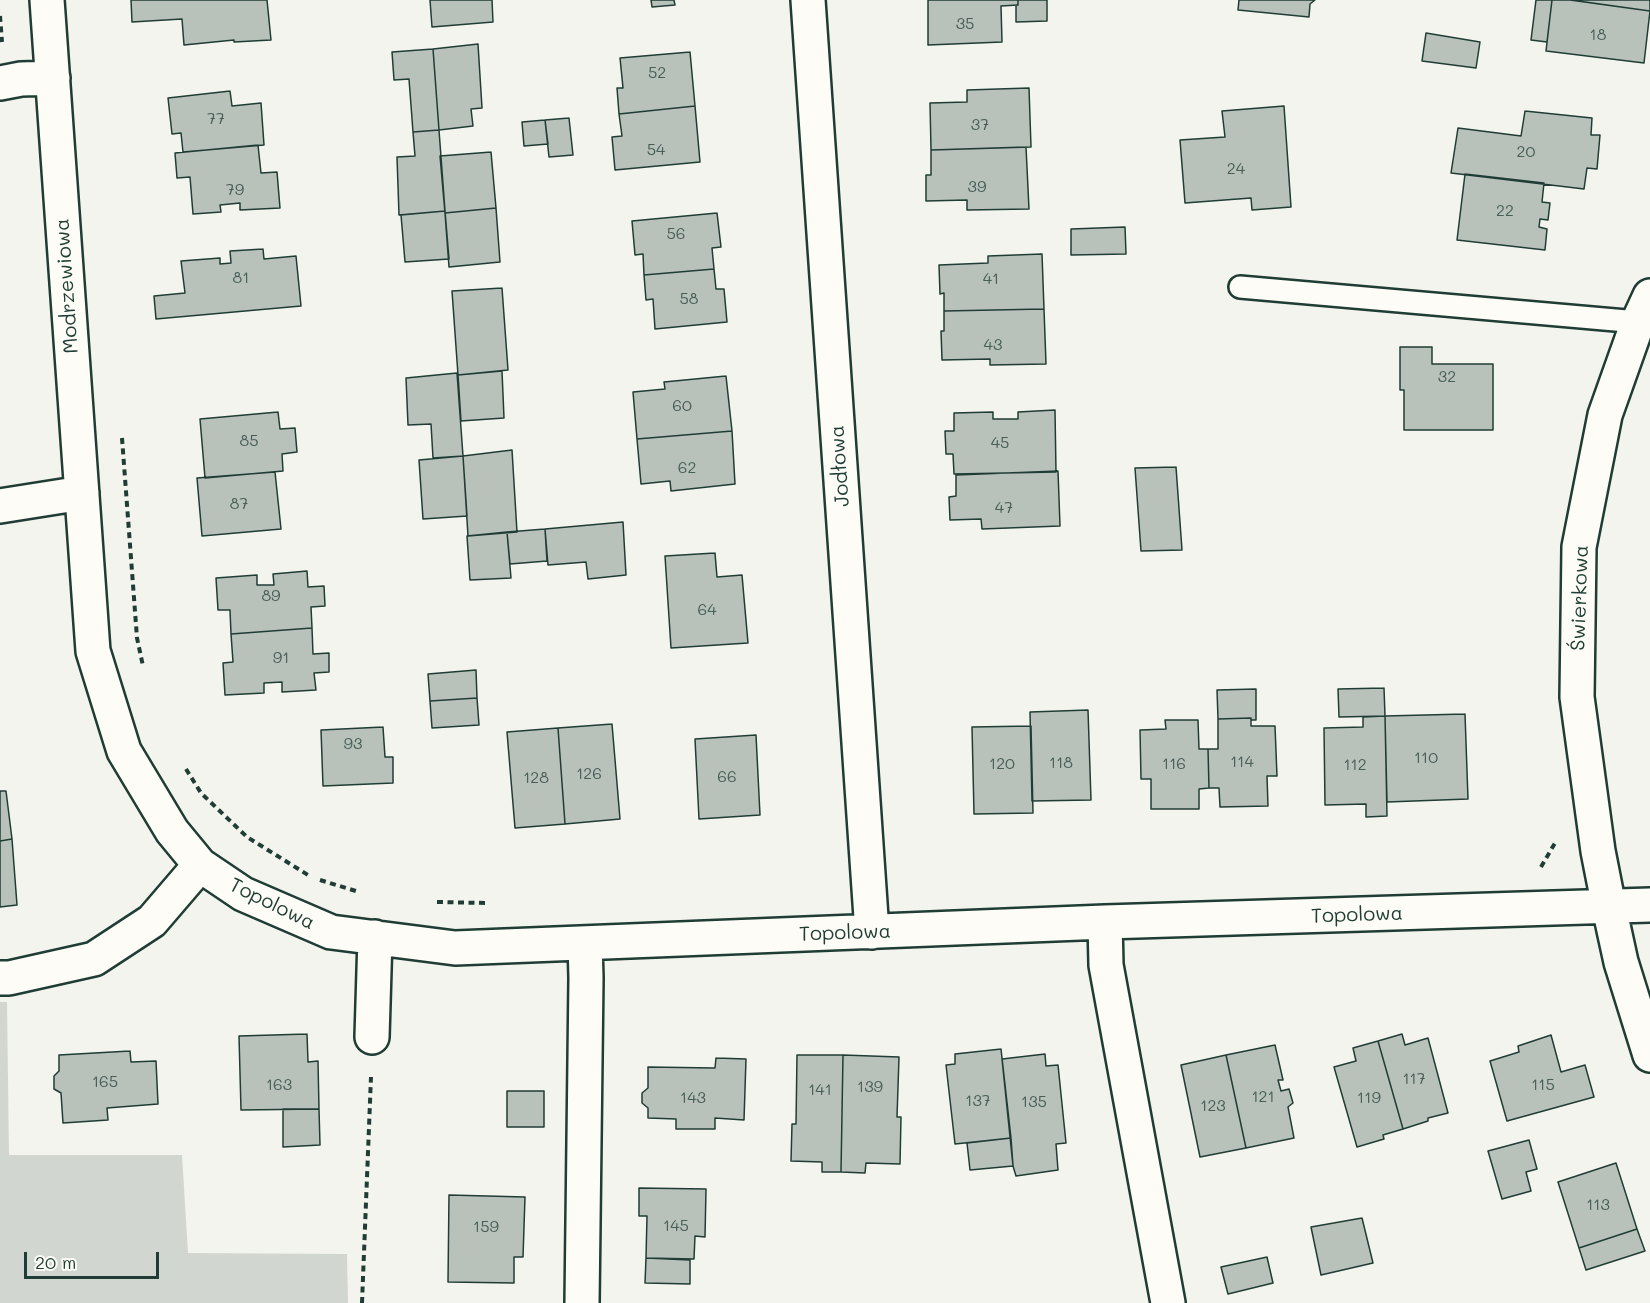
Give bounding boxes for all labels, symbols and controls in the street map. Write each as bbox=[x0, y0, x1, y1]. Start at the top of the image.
house number: 35 bbox=[956, 14, 974, 34]
house number: 18 bbox=[1590, 25, 1606, 45]
house number: 52 bbox=[648, 63, 666, 83]
house number: 77 bbox=[207, 109, 225, 129]
house number: 37 bbox=[971, 115, 989, 135]
house number: 54 bbox=[647, 140, 665, 160]
house number: 20 bbox=[1517, 142, 1535, 162]
house number: 24 bbox=[1227, 159, 1245, 179]
house number: 39 bbox=[968, 177, 986, 197]
house number: 79 bbox=[226, 180, 244, 200]
house number: 22 bbox=[1496, 201, 1514, 221]
street label: Modrzewiowa bbox=[50, 218, 84, 354]
house number: 56 bbox=[667, 224, 685, 244]
house number: 81 bbox=[233, 268, 249, 288]
house number: 41 bbox=[983, 269, 999, 289]
house number: 58 bbox=[679, 289, 699, 309]
house number: 43 bbox=[984, 335, 1002, 355]
house number: 32 bbox=[1438, 367, 1456, 387]
house number: 60 bbox=[672, 396, 692, 416]
street label: Jodłowa bbox=[825, 424, 855, 508]
house number: 85 bbox=[239, 431, 259, 451]
house number: 45 bbox=[991, 433, 1009, 453]
house number: 62 bbox=[678, 458, 696, 478]
house number: 87 bbox=[230, 494, 248, 514]
house number: 47 bbox=[995, 498, 1013, 518]
street label: Świerkowa bbox=[1566, 545, 1594, 651]
house number: 89 bbox=[261, 586, 281, 606]
house number: 64 bbox=[697, 600, 717, 620]
house number: 91 bbox=[273, 648, 289, 668]
house number: 93 bbox=[344, 734, 362, 754]
house number: 110 bbox=[1414, 748, 1438, 768]
house number: 114 bbox=[1230, 752, 1254, 772]
house number: 118 bbox=[1049, 753, 1073, 773]
house number: 120 bbox=[989, 754, 1015, 774]
house number: 116 bbox=[1162, 754, 1186, 774]
house number: 112 bbox=[1343, 755, 1367, 775]
house number: 126 bbox=[576, 764, 602, 784]
house number: 66 bbox=[717, 767, 737, 787]
house number: 128 bbox=[523, 768, 549, 788]
street label: Topolowa bbox=[225, 873, 319, 935]
street label: Topolowa bbox=[1311, 901, 1403, 929]
street label: Topolowa bbox=[799, 919, 891, 947]
house number: 117 bbox=[1402, 1069, 1426, 1089]
house number: 165 bbox=[92, 1072, 118, 1092]
house number: 163 bbox=[266, 1075, 292, 1095]
house number: 115 bbox=[1531, 1075, 1555, 1095]
house number: 139 bbox=[857, 1077, 883, 1097]
house number: 141 bbox=[808, 1080, 832, 1100]
house number: 121 bbox=[1251, 1087, 1275, 1107]
house number: 143 bbox=[680, 1088, 706, 1108]
house number: 119 bbox=[1357, 1088, 1381, 1108]
house number: 137 bbox=[965, 1091, 991, 1111]
house number: 135 bbox=[1021, 1092, 1047, 1112]
house number: 123 bbox=[1200, 1096, 1226, 1116]
house number: 113 bbox=[1586, 1195, 1610, 1215]
house number: 145 bbox=[663, 1216, 689, 1236]
house number: 159 bbox=[473, 1217, 499, 1237]
scale bar bbox=[27, 1240, 162, 1278]
text: 20 m bbox=[35, 1250, 76, 1274]

